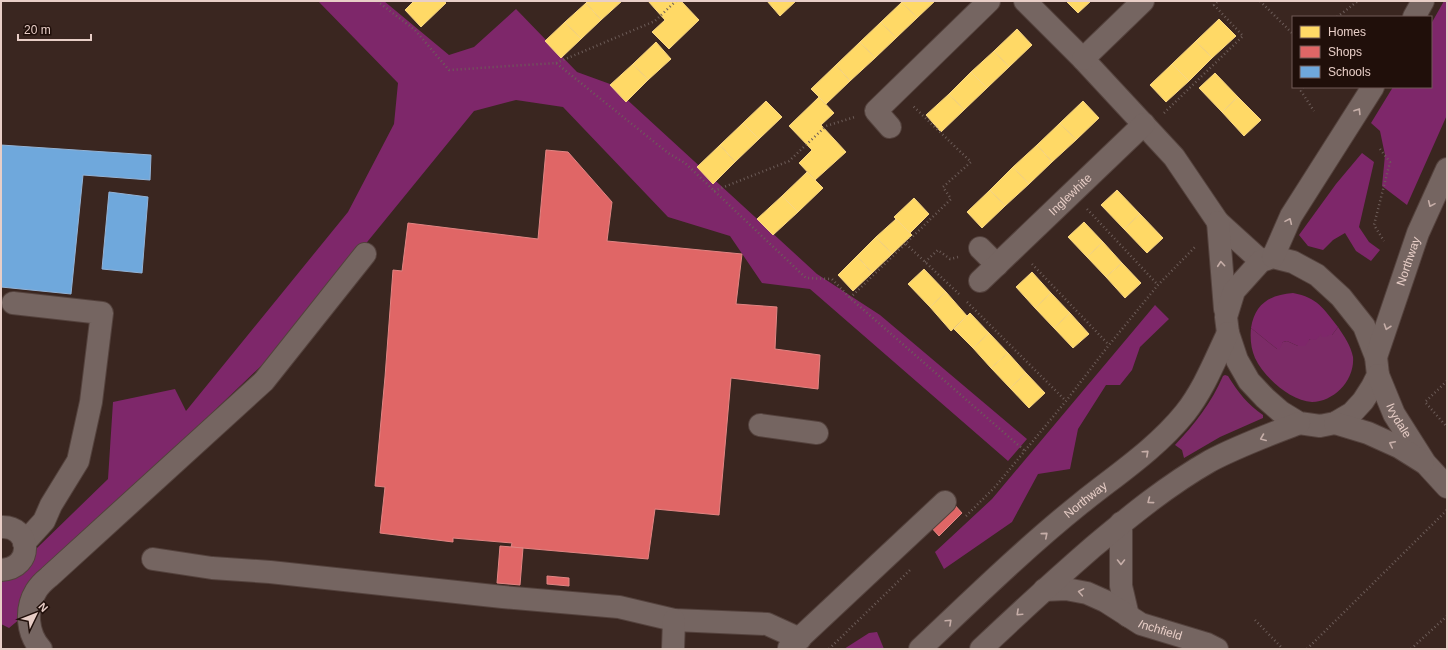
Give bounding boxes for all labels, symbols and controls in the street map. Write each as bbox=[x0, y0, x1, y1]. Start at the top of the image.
scale bar bbox=[18, 16, 91, 42]
legend bbox=[1292, 16, 1432, 88]
text: 20 m bbox=[24, 23, 51, 37]
text: Homes bbox=[1328, 25, 1366, 39]
text: Shops bbox=[1328, 45, 1362, 59]
text: Schools bbox=[1328, 65, 1371, 79]
one-way arrow bbox=[1353, 108, 1360, 115]
street label: Inglewhite bbox=[1046, 171, 1095, 218]
one-way arrow bbox=[1428, 200, 1436, 208]
one-way arrow bbox=[1284, 218, 1292, 226]
street label: Northway bbox=[1394, 235, 1423, 288]
one-way arrow bbox=[1217, 261, 1226, 267]
one-way arrow bbox=[1383, 323, 1392, 330]
street label: Ivydale bbox=[1383, 401, 1414, 441]
one-way arrow bbox=[1259, 433, 1266, 441]
one-way arrow bbox=[1388, 441, 1396, 449]
one-way arrow bbox=[1141, 450, 1148, 457]
street label: Northway bbox=[1061, 479, 1110, 521]
one-way arrow bbox=[1147, 497, 1154, 504]
one-way arrow bbox=[1040, 532, 1048, 539]
one-way arrow bbox=[1117, 559, 1125, 565]
one-way arrow bbox=[1078, 588, 1084, 597]
north arrow bbox=[16, 594, 56, 634]
text: N bbox=[36, 600, 50, 614]
one-way arrow bbox=[1016, 608, 1024, 616]
street label: Inchfield bbox=[1135, 617, 1184, 643]
one-way arrow bbox=[944, 619, 952, 627]

